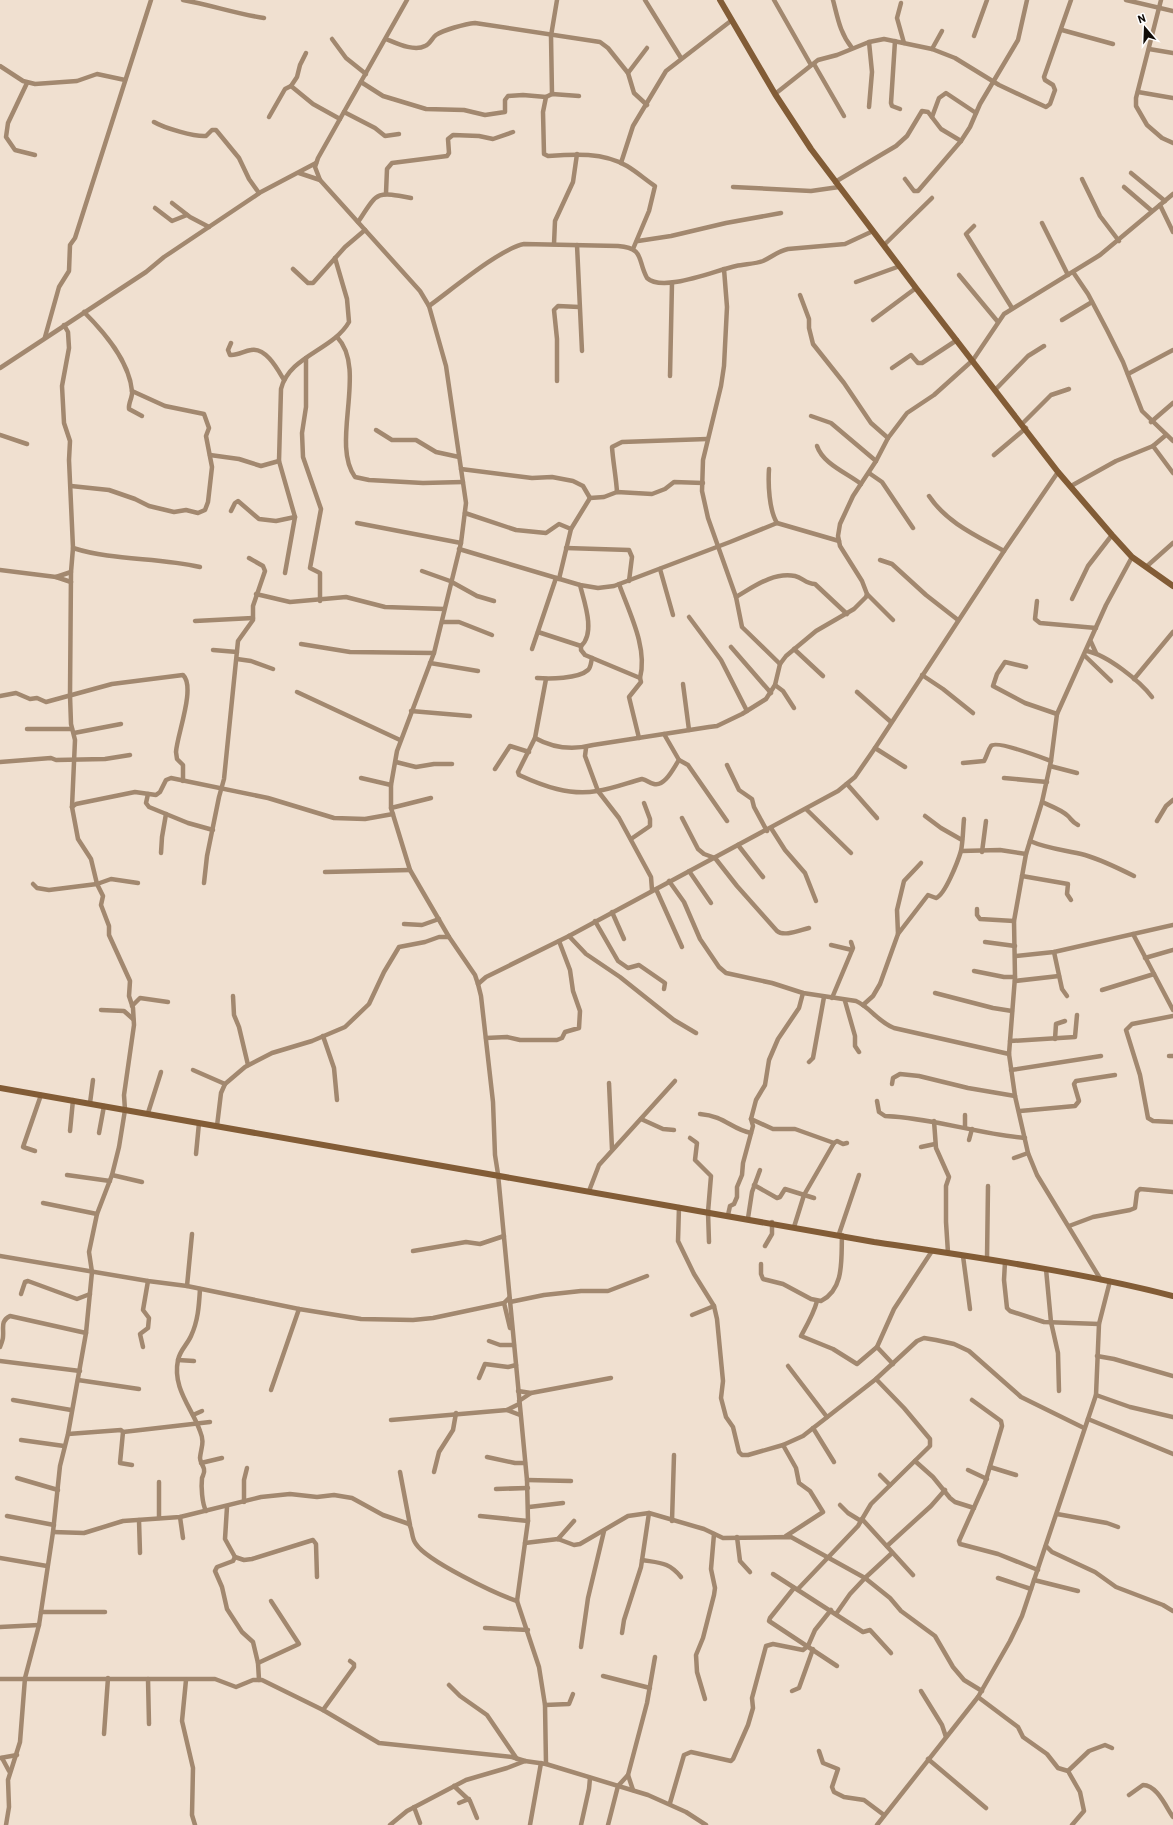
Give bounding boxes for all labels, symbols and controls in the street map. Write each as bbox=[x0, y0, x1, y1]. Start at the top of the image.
north arrow bbox=[1125, 8, 1165, 48]
text: N bbox=[1136, 11, 1147, 25]

